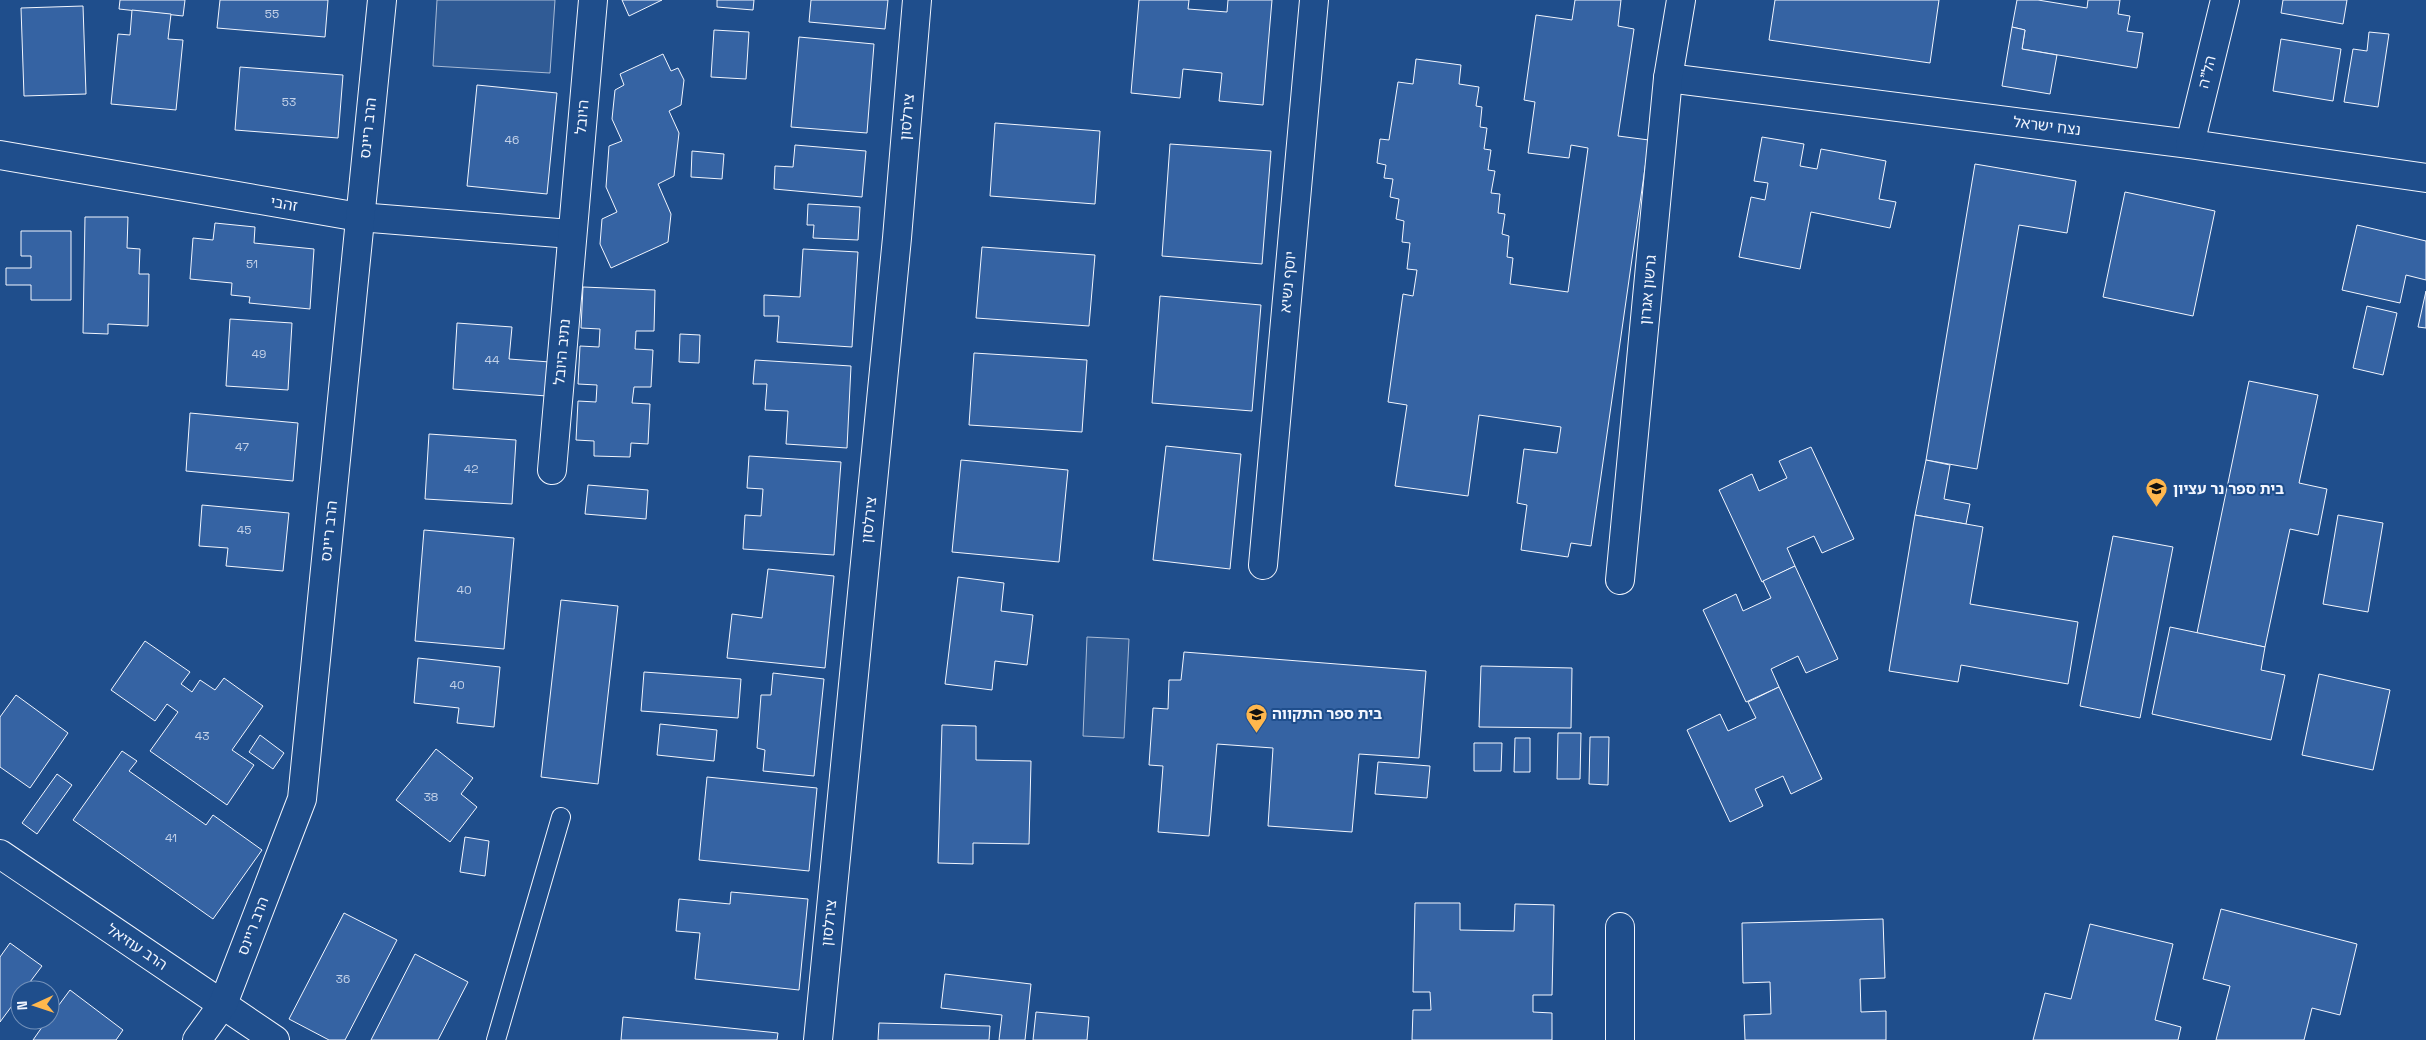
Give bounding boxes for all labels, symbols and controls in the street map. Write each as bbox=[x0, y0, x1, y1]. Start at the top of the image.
house number: 55 bbox=[265, 6, 279, 22]
street label: הל"ה bbox=[2193, 54, 2220, 90]
street label: צירלסון bbox=[895, 93, 918, 141]
house number: 53 bbox=[282, 94, 296, 110]
street label: הרב ריינס bbox=[355, 97, 380, 159]
street label: היובל bbox=[571, 99, 592, 135]
street label: נצח ישראל bbox=[2012, 112, 2082, 139]
house number: 46 bbox=[505, 132, 519, 148]
street label: זהבי bbox=[269, 192, 299, 215]
street label: יוסף נשיא bbox=[1275, 250, 1300, 314]
street label: גרשון אגרון bbox=[1635, 254, 1660, 326]
house number: 51 bbox=[246, 256, 258, 272]
street label: נתיב היובל bbox=[549, 318, 574, 386]
house number: 49 bbox=[252, 346, 266, 362]
house number: 44 bbox=[484, 352, 500, 368]
house number: 47 bbox=[235, 439, 249, 455]
house number: 42 bbox=[464, 461, 478, 477]
school or university icon: בית ספר נר עציון bbox=[2145, 477, 2169, 508]
place label: בית ספר נר עציון bbox=[2173, 479, 2284, 498]
street label: צירלסון bbox=[857, 496, 880, 544]
street label: הרב ריינס bbox=[316, 500, 341, 562]
house number: 45 bbox=[237, 522, 251, 538]
house number: 40 bbox=[456, 582, 472, 598]
house number: 40 bbox=[449, 677, 465, 693]
school or university icon: בית ספר התקווה bbox=[1244, 702, 1268, 733]
place label: בית ספר התקווה bbox=[1272, 704, 1382, 723]
house number: 43 bbox=[195, 728, 209, 744]
house number: 38 bbox=[424, 789, 438, 805]
house number: 41 bbox=[165, 830, 177, 846]
street label: הרב ריינס bbox=[233, 894, 272, 958]
street label: צירלסון bbox=[817, 899, 840, 947]
street label: הרב עוזיאל bbox=[103, 919, 171, 974]
house number: 36 bbox=[336, 971, 350, 987]
north arrow bbox=[10, 980, 60, 1030]
text: N bbox=[13, 1001, 31, 1011]

